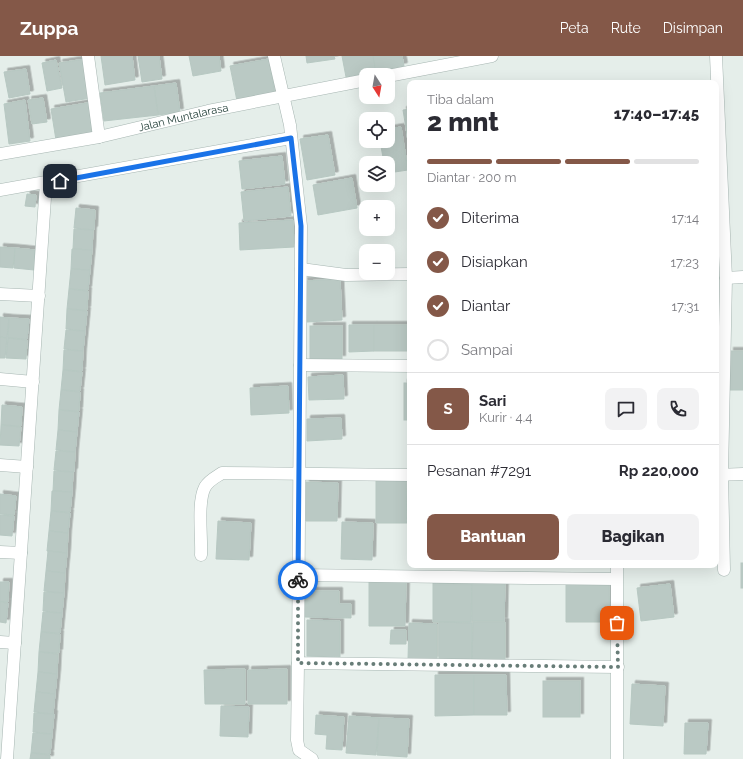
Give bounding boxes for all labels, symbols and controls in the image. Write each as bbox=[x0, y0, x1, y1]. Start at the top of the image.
text: Zuppa bbox=[20, 17, 78, 39]
text: Peta bbox=[560, 20, 589, 36]
text: Rute bbox=[611, 20, 641, 36]
text: Disimpan bbox=[663, 20, 723, 36]
north arrow bbox=[359, 68, 395, 104]
map controls bbox=[359, 68, 395, 280]
text: Tiba dalam bbox=[427, 92, 494, 107]
street label: Jalan Muntalarasa bbox=[137, 101, 229, 134]
text: 17:40–17:45 bbox=[614, 105, 699, 123]
text: 2 mnt bbox=[427, 107, 499, 137]
button: locate bbox=[359, 112, 395, 148]
button: layers bbox=[359, 156, 395, 192]
pin bbox=[43, 164, 77, 198]
icon: home bbox=[49, 170, 71, 192]
text: Diantar · 200 m bbox=[427, 170, 516, 185]
button: + bbox=[359, 200, 395, 236]
icon: check bbox=[427, 207, 449, 229]
text: Diterima bbox=[461, 209, 519, 227]
text: 17:14 bbox=[671, 211, 699, 226]
button: − bbox=[359, 244, 395, 280]
icon: check bbox=[427, 251, 449, 273]
text: Disiapkan bbox=[461, 253, 528, 271]
text: 17:23 bbox=[670, 255, 699, 270]
icon: check bbox=[427, 295, 449, 317]
text: Diantar bbox=[461, 297, 510, 315]
text: 17:31 bbox=[672, 299, 699, 314]
text: Sampai bbox=[461, 341, 513, 359]
button: chat bbox=[605, 388, 647, 430]
button: phone bbox=[657, 388, 699, 430]
text: Sari bbox=[479, 392, 506, 410]
text: S bbox=[443, 400, 453, 418]
text: Kurir · 4.4 bbox=[479, 410, 532, 425]
text: Pesanan #7291 bbox=[427, 462, 531, 480]
text: Rp 220,000 bbox=[619, 462, 699, 480]
button: Bantuan bbox=[427, 514, 559, 560]
button: Bagikan bbox=[567, 514, 699, 560]
courier bbox=[278, 560, 318, 600]
icon: bike bbox=[287, 569, 309, 591]
pin bbox=[600, 606, 634, 640]
icon: bag bbox=[606, 612, 628, 634]

